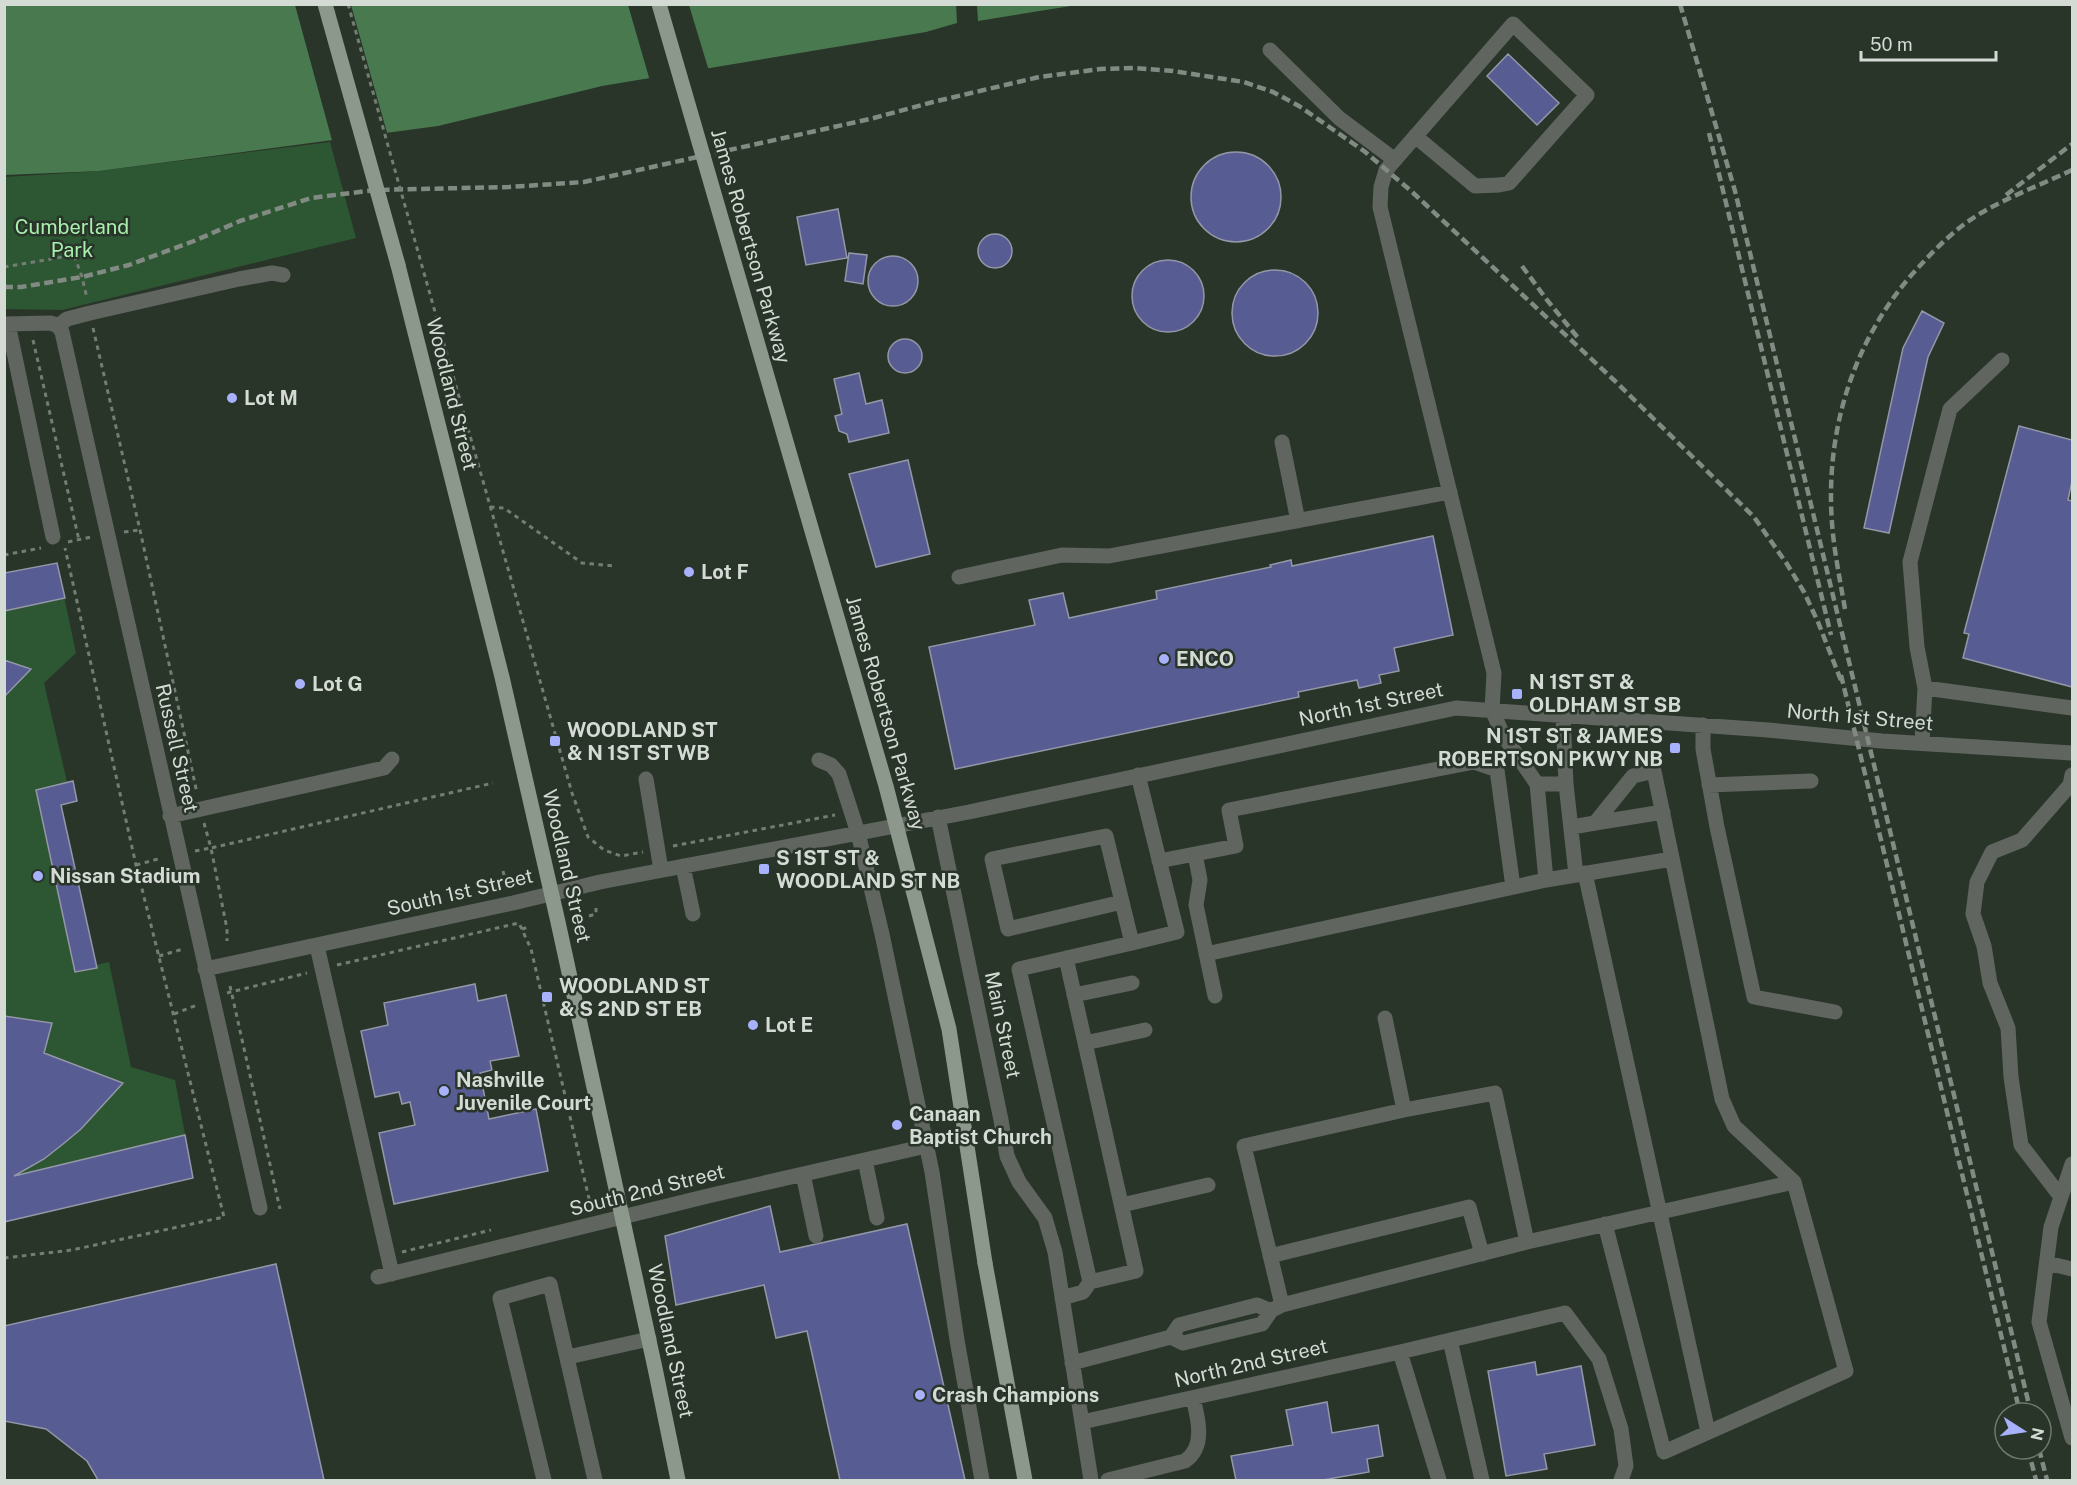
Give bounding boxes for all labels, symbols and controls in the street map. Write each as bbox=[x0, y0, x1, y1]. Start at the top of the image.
scale bar bbox=[1861, 24, 1996, 62]
text: 50 m bbox=[1870, 34, 1913, 55]
street label: James Robertson Parkway bbox=[706, 126, 796, 366]
park label: Cumberland Park bbox=[15, 215, 129, 262]
street label: Woodland Street bbox=[421, 315, 483, 473]
place label: Lot M bbox=[244, 386, 298, 410]
marker: Lot M bbox=[225, 391, 239, 405]
place label: Lot F bbox=[701, 560, 749, 584]
marker: Lot F bbox=[682, 565, 696, 579]
street label: James Robertson Parkway bbox=[841, 593, 931, 833]
place label: ENCO bbox=[1176, 647, 1234, 671]
marker: ENCO bbox=[1157, 652, 1171, 666]
place label: N 1ST ST & OLDHAM ST SB bbox=[1529, 670, 1681, 717]
place label: Lot G bbox=[312, 672, 363, 696]
marker: Lot G bbox=[293, 677, 307, 691]
street label: North 1st Street bbox=[1297, 677, 1445, 731]
street label: Russell Street bbox=[151, 681, 203, 815]
marker: N 1ST ST & OLDHAM ST SB bbox=[1510, 687, 1524, 701]
street label: North 1st Street bbox=[1786, 699, 1934, 735]
place label: WOODLAND ST & N 1ST ST WB bbox=[567, 718, 717, 765]
place label: N 1ST ST & JAMES ROBERTSON PKWY NB bbox=[1438, 724, 1663, 771]
marker: WOODLAND ST & N 1ST ST WB bbox=[548, 734, 562, 748]
marker: N 1ST ST & JAMES ROBERTSON PKWY NB bbox=[1668, 741, 1682, 755]
street label: Woodland Street bbox=[538, 787, 596, 945]
place label: S 1ST ST & WOODLAND ST NB bbox=[776, 846, 960, 893]
marker: S 1ST ST & WOODLAND ST NB bbox=[757, 862, 771, 876]
street label: South 1st Street bbox=[384, 863, 536, 921]
place label: Nissan Stadium bbox=[50, 864, 200, 888]
marker: Nissan Stadium bbox=[31, 869, 45, 883]
street label: Main Street bbox=[980, 969, 1026, 1081]
place label: WOODLAND ST & S 2ND ST EB bbox=[559, 974, 709, 1021]
marker: WOODLAND ST & S 2ND ST EB bbox=[540, 990, 554, 1004]
place label: Lot E bbox=[765, 1013, 813, 1037]
marker: Lot E bbox=[746, 1018, 760, 1032]
place label: Nashville Juvenile Court bbox=[456, 1068, 591, 1115]
marker: Nashville Juvenile Court bbox=[437, 1084, 451, 1098]
place label: Canaan Baptist Church bbox=[909, 1102, 1052, 1149]
marker: Canaan Baptist Church bbox=[890, 1118, 904, 1132]
street label: South 2nd Street bbox=[567, 1159, 727, 1221]
street label: Woodland Street bbox=[643, 1262, 699, 1420]
street label: North 2nd Street bbox=[1172, 1334, 1330, 1392]
place label: Crash Champions bbox=[932, 1383, 1099, 1407]
marker: Crash Champions bbox=[913, 1388, 927, 1402]
north arrow bbox=[1993, 1401, 2053, 1461]
text: N bbox=[2027, 1426, 2048, 1442]

